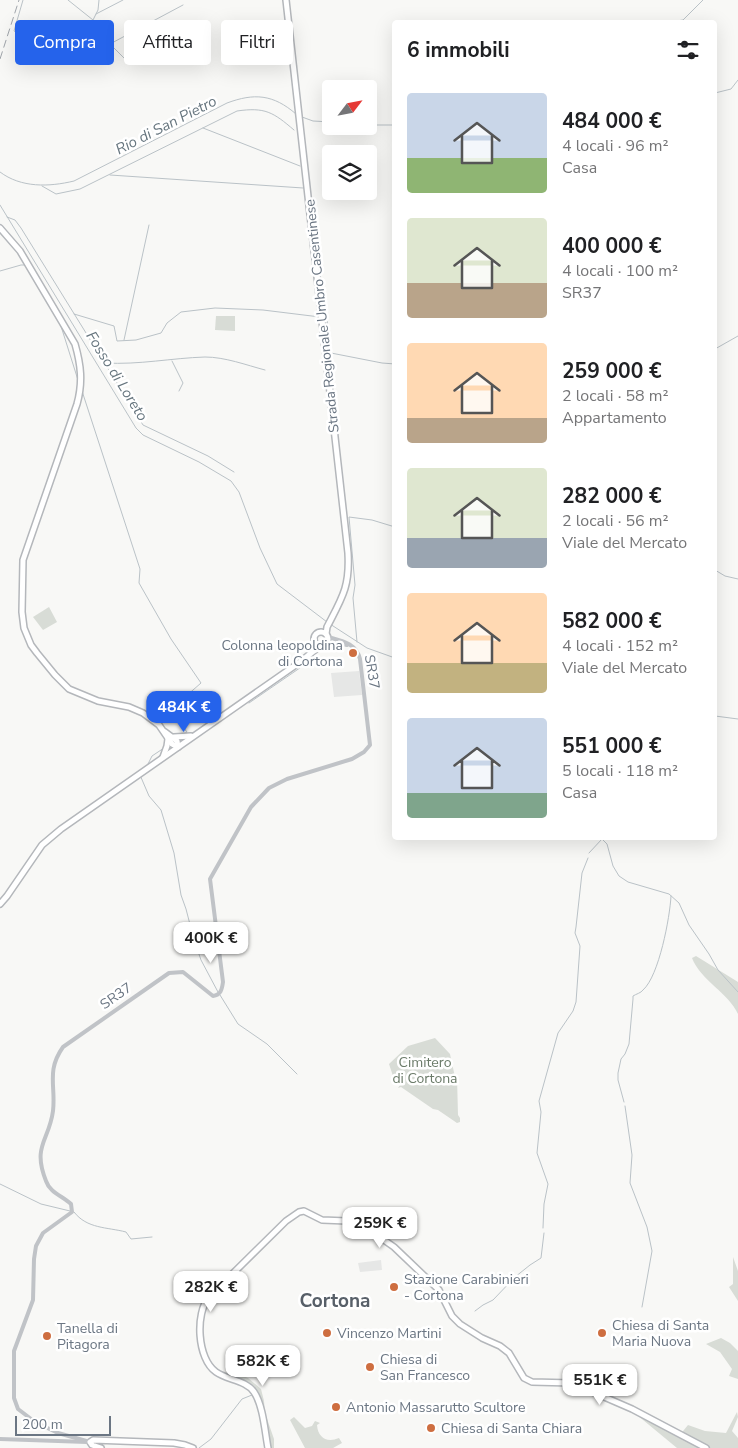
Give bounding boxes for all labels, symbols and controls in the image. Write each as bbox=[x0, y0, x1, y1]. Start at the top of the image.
chip: Compra bbox=[15, 20, 114, 65]
chip: Affitta bbox=[124, 20, 211, 65]
chip: Filtri bbox=[221, 20, 293, 65]
text: 6 immobili bbox=[407, 36, 510, 64]
icon: filters bbox=[674, 36, 702, 64]
north arrow bbox=[322, 80, 378, 135]
map controls bbox=[322, 80, 377, 200]
water label: Rio di San Pietro bbox=[112, 91, 220, 159]
text: 484 000 € bbox=[562, 107, 662, 135]
icon: home bbox=[447, 113, 507, 173]
text: 4 locali · 96 m² bbox=[562, 135, 669, 157]
button: layers bbox=[322, 145, 377, 200]
text: Casa bbox=[562, 157, 597, 179]
street label: Strada Regionale Umbro Casentinese bbox=[300, 198, 344, 434]
text: 400 000 € bbox=[562, 232, 662, 260]
icon: home bbox=[447, 238, 507, 298]
text: 4 locali · 100 m² bbox=[562, 260, 678, 282]
text: SR37 bbox=[562, 282, 602, 304]
water label: Fosso di Loreto bbox=[81, 327, 153, 425]
text: 259 000 € bbox=[562, 357, 662, 385]
icon: home bbox=[447, 363, 507, 423]
text: 2 locali · 58 m² bbox=[562, 385, 669, 407]
text: Appartamento bbox=[562, 407, 667, 429]
text: 282 000 € bbox=[562, 482, 662, 510]
icon: home bbox=[447, 488, 507, 548]
text: 2 locali · 56 m² bbox=[562, 510, 669, 532]
text: Viale del Mercato bbox=[562, 532, 687, 554]
text: 582 000 € bbox=[562, 607, 662, 635]
icon: home bbox=[447, 613, 507, 673]
text: 4 locali · 152 m² bbox=[562, 635, 678, 657]
place label: Colonna leopoldina di Cortona bbox=[221, 636, 343, 671]
marker: Colonna leopoldina di Cortona bbox=[347, 647, 359, 659]
street label: SR37 bbox=[360, 653, 384, 691]
text: Viale del Mercato bbox=[562, 657, 687, 679]
pin: 484K € bbox=[143, 690, 225, 733]
text: 484K € bbox=[157, 696, 211, 718]
text: 551 000 € bbox=[562, 732, 662, 760]
icon: home bbox=[447, 738, 507, 798]
text: 5 locali · 118 m² bbox=[562, 760, 678, 782]
text: Casa bbox=[562, 782, 597, 804]
pin: 400K € bbox=[170, 922, 252, 964]
text: 400K € bbox=[184, 927, 238, 949]
street label: SR37 bbox=[96, 978, 136, 1014]
park label: Cimitero di Cortona bbox=[392, 1053, 458, 1088]
pin: 259K € bbox=[339, 1206, 421, 1249]
text: 259K € bbox=[353, 1212, 407, 1234]
pin: 282K € bbox=[170, 1270, 252, 1313]
place label: Stazione Carabinieri - Cortona bbox=[404, 1270, 529, 1305]
text: 282K € bbox=[184, 1276, 238, 1298]
marker: Stazione Carabinieri - Cortona bbox=[388, 1281, 400, 1293]
district label: Cortona bbox=[300, 1288, 370, 1314]
place label: Chiesa di Santa Maria Nuova bbox=[612, 1316, 709, 1351]
place label: Tanella di Pitagora bbox=[57, 1319, 118, 1354]
place label: Vincenzo Martini bbox=[336, 1324, 441, 1343]
marker: Vincenzo Martini bbox=[321, 1327, 333, 1339]
marker: Chiesa di Santa Maria Nuova bbox=[596, 1327, 608, 1339]
marker: Tanella di Pitagora bbox=[41, 1330, 53, 1342]
pin: 582K € bbox=[222, 1344, 304, 1387]
text: 582K € bbox=[236, 1350, 290, 1372]
place label: Chiesa di San Francesco bbox=[380, 1350, 470, 1385]
marker: Chiesa di San Francesco bbox=[364, 1361, 376, 1373]
pin: 551K € bbox=[559, 1364, 641, 1406]
text: 551K € bbox=[573, 1369, 627, 1391]
place label: Antonio Massarutto Scultore bbox=[346, 1398, 525, 1417]
marker: Antonio Massarutto Scultore bbox=[330, 1401, 342, 1413]
scale bar bbox=[15, 1413, 111, 1436]
text: 200 m bbox=[22, 1415, 63, 1434]
place label: Chiesa di Santa Chiara bbox=[441, 1419, 582, 1438]
marker: Chiesa di Santa Chiara bbox=[425, 1422, 437, 1434]

